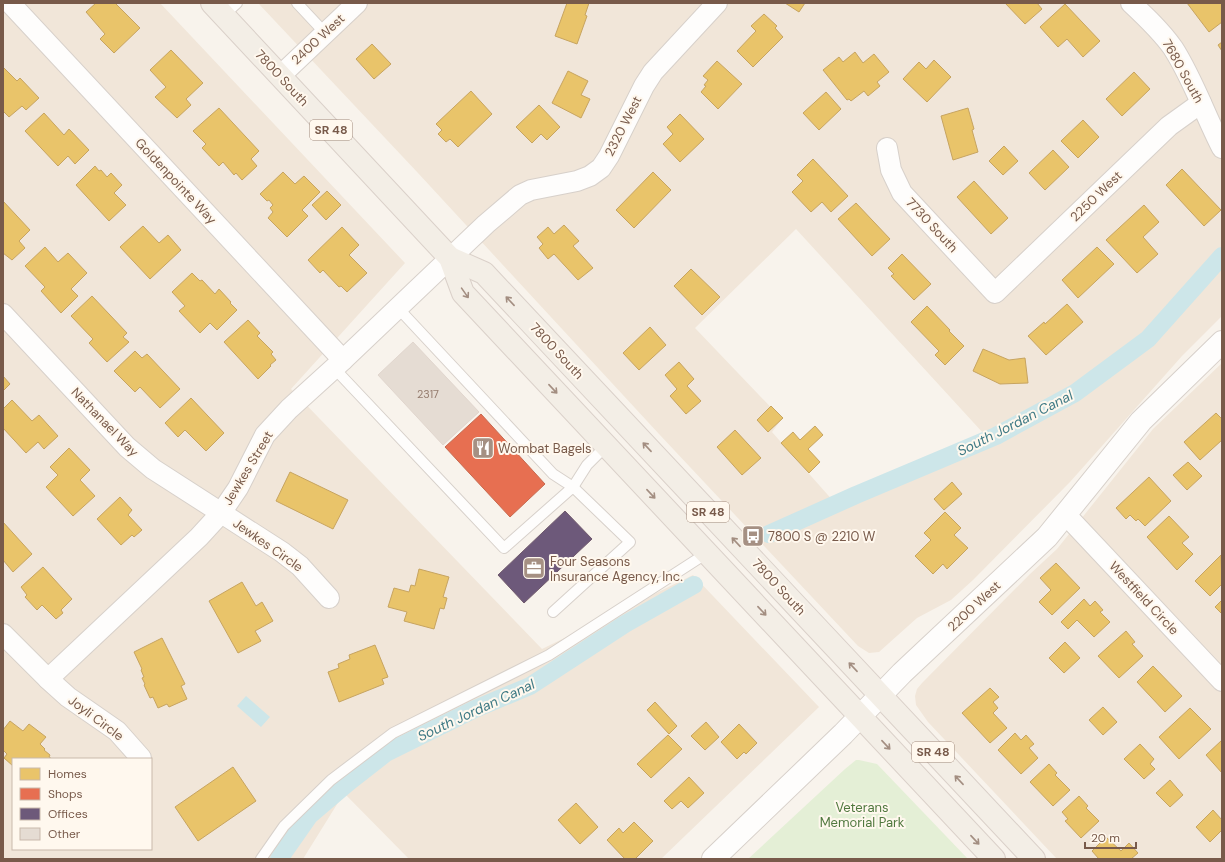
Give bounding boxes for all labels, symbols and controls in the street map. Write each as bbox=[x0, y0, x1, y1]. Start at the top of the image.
street label: 2400 West bbox=[288, 10, 348, 68]
street label: 7680 South bbox=[1159, 36, 1207, 106]
street label: 7800 South bbox=[252, 46, 312, 110]
street label: 2320 West bbox=[601, 93, 645, 159]
road number: SR 48 bbox=[310, 120, 352, 140]
street label: Goldenpointe Way bbox=[132, 134, 220, 228]
street label: 2250 West bbox=[1066, 167, 1126, 225]
street label: 7730 South bbox=[902, 194, 962, 256]
one-way arrow bbox=[461, 288, 469, 299]
one-way arrow bbox=[505, 295, 514, 306]
street label: 7800 South bbox=[527, 319, 587, 383]
street label: Nathanael Way bbox=[68, 384, 142, 460]
one-way arrow bbox=[548, 384, 558, 394]
water label: South Jordan Canal bbox=[954, 386, 1077, 460]
house number: 2317 bbox=[417, 387, 439, 401]
street label: Jewkes Street bbox=[219, 428, 277, 508]
restaurant icon: Wombat Bagels bbox=[470, 435, 496, 461]
place label: Wombat Bagels bbox=[498, 440, 592, 457]
one-way arrow bbox=[642, 442, 651, 452]
one-way arrow bbox=[647, 489, 656, 499]
road number: SR 48 bbox=[687, 502, 729, 522]
street label: Jewkes Circle bbox=[230, 515, 306, 575]
bus stop icon: 7800 S @ 2210 W bbox=[740, 523, 766, 549]
place label: 7800 S @ 2210 W bbox=[768, 528, 876, 545]
one-way arrow bbox=[731, 536, 740, 547]
place label: Four Seasons Insurance Agency, Inc. bbox=[550, 553, 683, 585]
office icon: Four Seasons Insurance Agency, Inc. bbox=[521, 555, 547, 581]
street label: 7800 South bbox=[749, 555, 809, 619]
street label: Westfield Circle bbox=[1106, 558, 1182, 638]
street label: 2200 West bbox=[944, 577, 1004, 635]
one-way arrow bbox=[757, 606, 766, 616]
one-way arrow bbox=[849, 662, 858, 672]
water label: South Jordan Canal bbox=[415, 675, 538, 745]
street label: Joyli Circle bbox=[65, 692, 127, 744]
one-way arrow bbox=[881, 740, 891, 750]
road number: SR 48 bbox=[912, 742, 954, 762]
legend bbox=[12, 758, 152, 850]
text: Homes bbox=[48, 766, 87, 782]
one-way arrow bbox=[955, 775, 964, 785]
text: Shops bbox=[48, 786, 83, 802]
park label: Veterans Memorial Park bbox=[820, 799, 905, 831]
text: Offices bbox=[48, 806, 88, 822]
scale bar bbox=[1085, 824, 1136, 850]
text: Other bbox=[48, 826, 81, 842]
text: 20 m bbox=[1091, 830, 1120, 846]
one-way arrow bbox=[971, 834, 980, 845]

